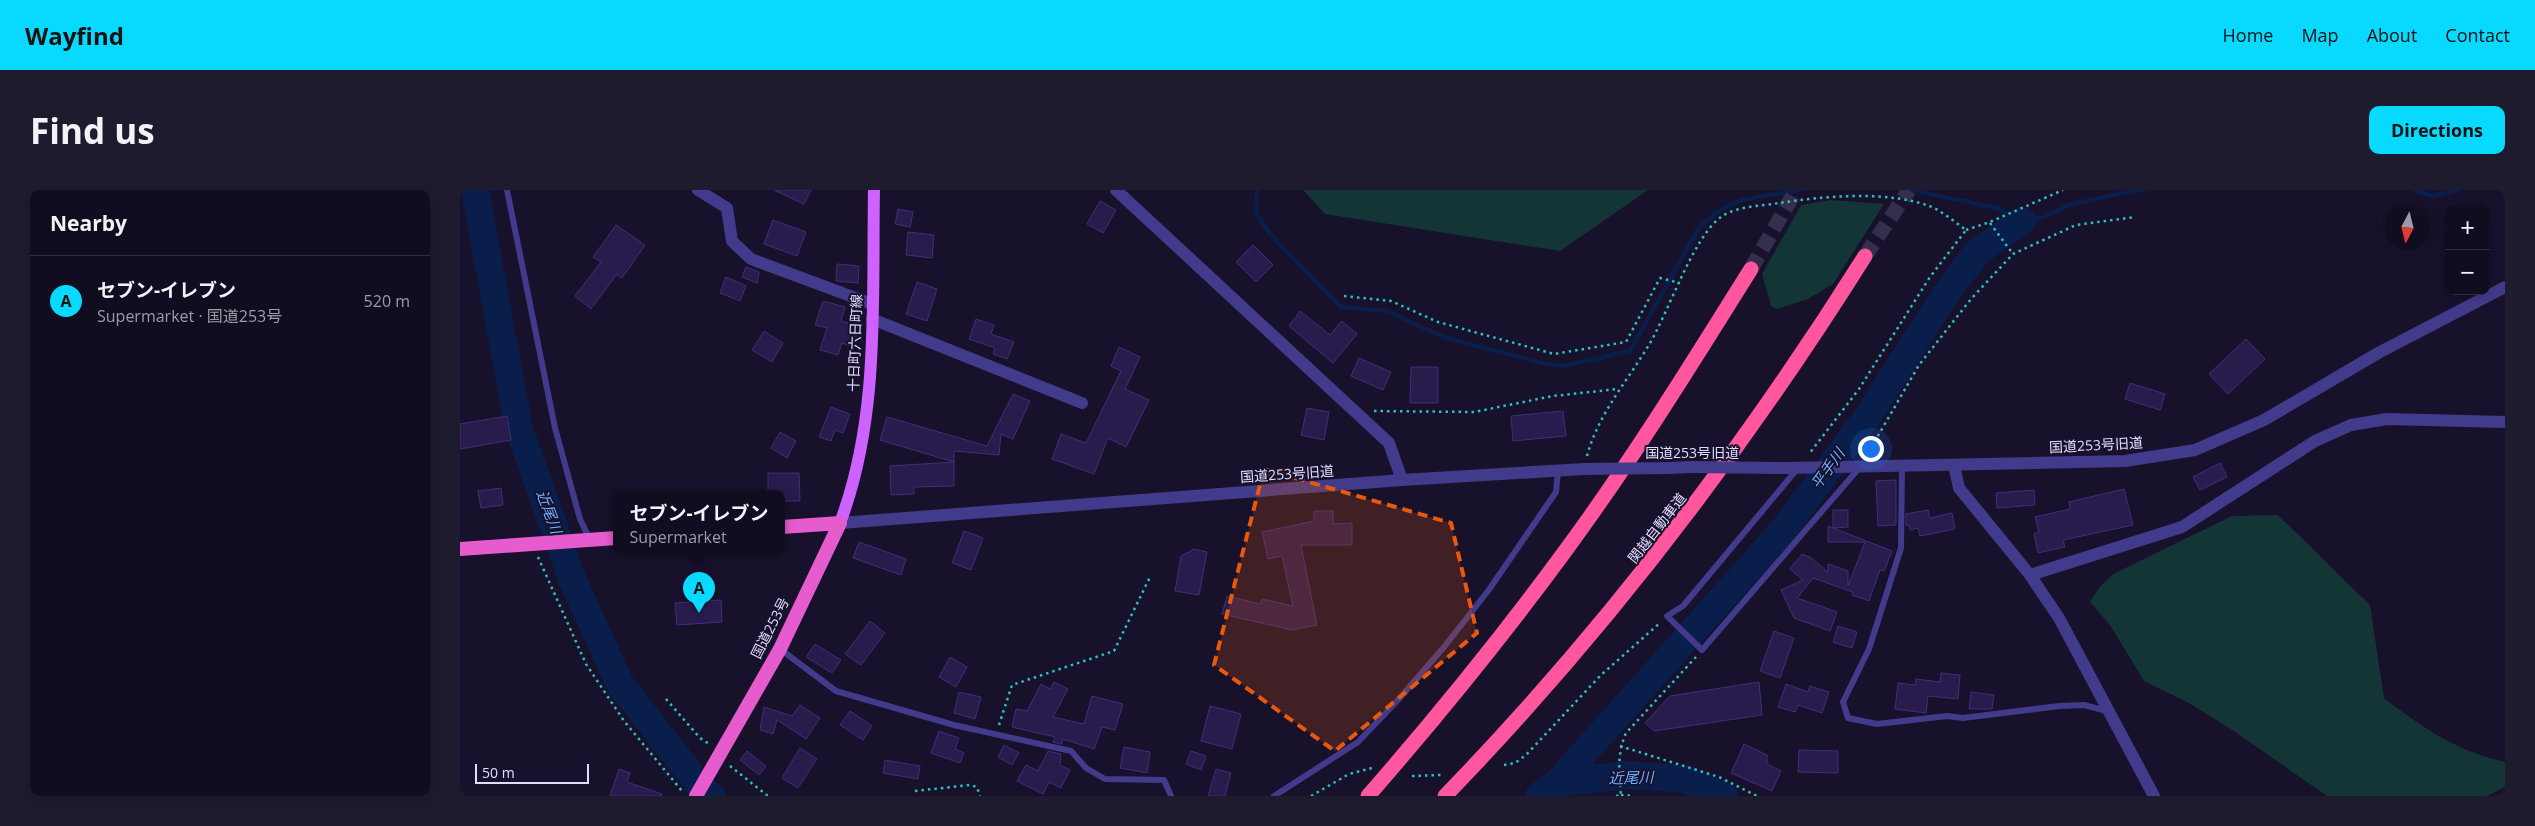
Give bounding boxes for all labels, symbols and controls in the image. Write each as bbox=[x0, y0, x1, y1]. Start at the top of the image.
text: Wayfind bbox=[25, 19, 124, 52]
text: Home bbox=[2223, 23, 2273, 47]
text: Map bbox=[2301, 23, 2339, 47]
text: About bbox=[2367, 23, 2417, 47]
text: Contact bbox=[2445, 23, 2510, 47]
button: Directions bbox=[2369, 106, 2505, 154]
text: Find us bbox=[30, 107, 155, 154]
north arrow bbox=[2385, 205, 2430, 250]
map controls bbox=[2445, 205, 2490, 295]
button: + bbox=[2445, 205, 2490, 250]
text: Nearby bbox=[50, 209, 127, 237]
button: − bbox=[2445, 250, 2490, 295]
text: セブン-イレブン bbox=[97, 277, 236, 303]
text: A bbox=[60, 290, 72, 312]
text: 520 m bbox=[364, 290, 410, 312]
street label: 十日町六日町線 bbox=[843, 294, 866, 392]
text: Supermarket · 国道253号 bbox=[97, 305, 282, 327]
street label: 国道253号旧道 bbox=[2049, 433, 2143, 456]
your location bbox=[1858, 436, 1884, 462]
street label: 国道253号旧道 bbox=[1645, 443, 1739, 462]
water label: 平手川 bbox=[1806, 443, 1850, 492]
street label: 国道253号旧道 bbox=[1239, 461, 1335, 486]
water label: 近尾川 bbox=[533, 487, 568, 538]
street label: 関越自動車道 bbox=[1623, 489, 1690, 567]
popup bbox=[613, 490, 785, 555]
text: セブン-イレブン bbox=[629, 500, 769, 526]
text: Supermarket bbox=[629, 526, 727, 548]
pin: A bbox=[683, 572, 715, 613]
street label: 国道253号 bbox=[746, 594, 793, 661]
scale bar bbox=[475, 761, 589, 784]
text: 50 m bbox=[482, 763, 515, 782]
water label: 近尾川 bbox=[1608, 767, 1656, 787]

